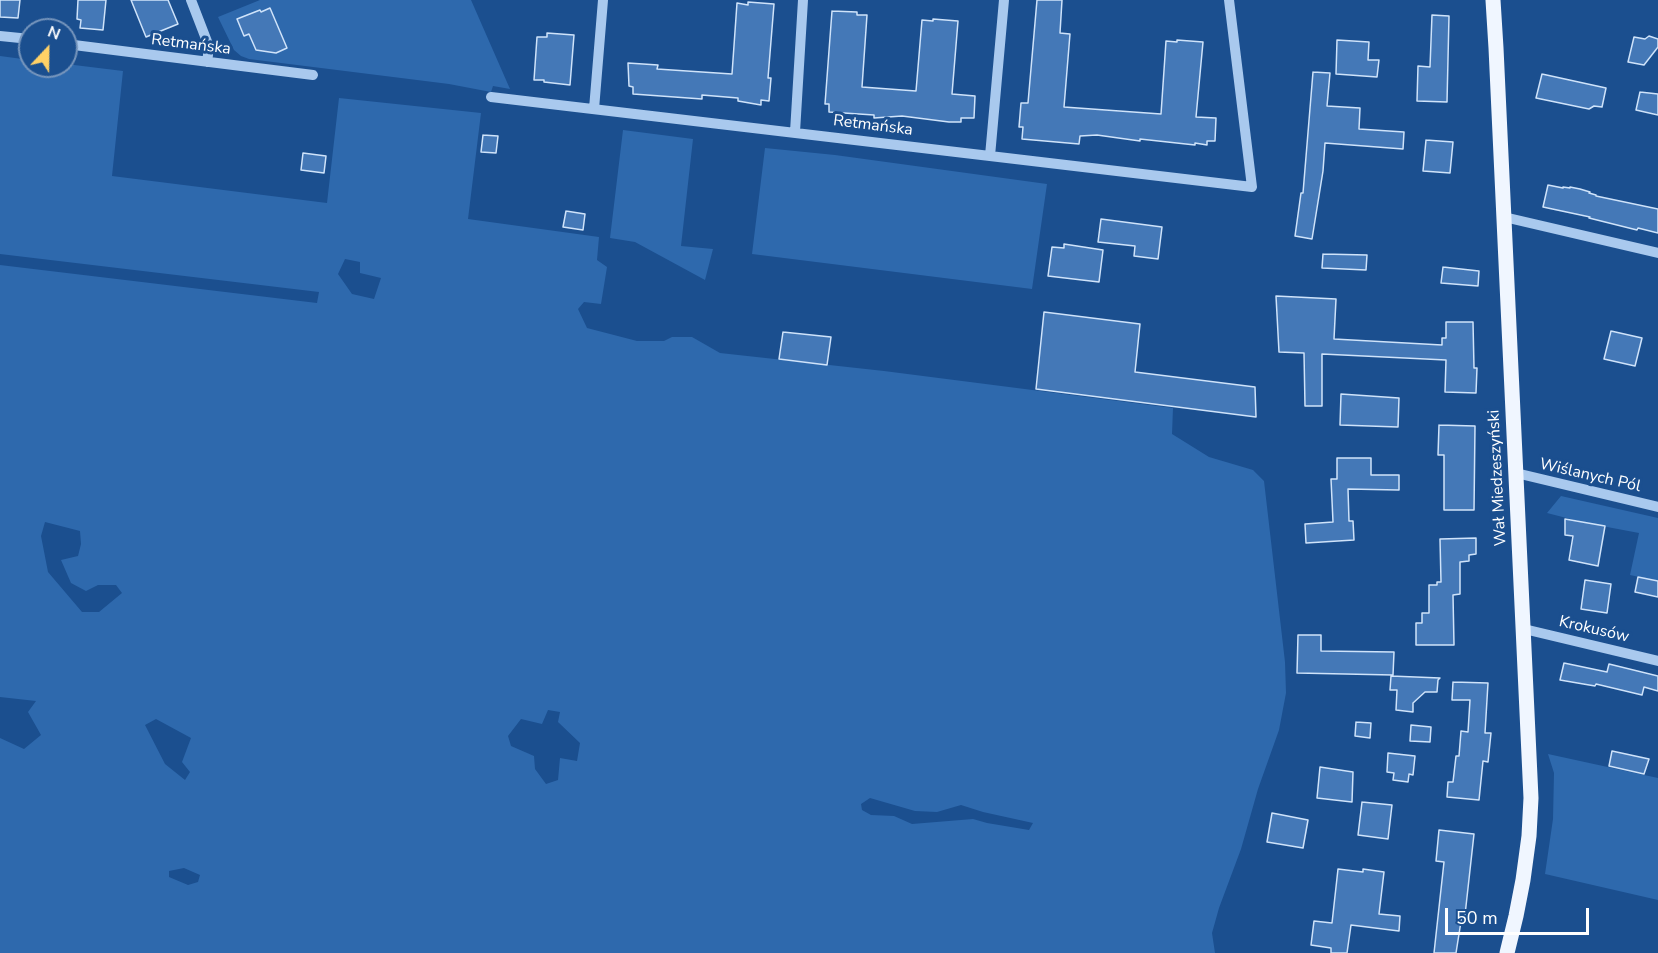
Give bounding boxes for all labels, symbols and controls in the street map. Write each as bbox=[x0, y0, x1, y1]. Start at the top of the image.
north arrow bbox=[18, 18, 78, 78]
text: N bbox=[44, 21, 64, 46]
street label: Retmańska bbox=[150, 31, 232, 59]
street label: Retmańska bbox=[832, 112, 914, 140]
street label: Wał Miedzeszyński bbox=[1485, 409, 1511, 547]
street label: Wiślanych Pól bbox=[1537, 455, 1643, 497]
street label: Krokusów bbox=[1557, 613, 1631, 647]
scale bar bbox=[1448, 896, 1592, 934]
text: 50 m bbox=[1456, 906, 1498, 930]

